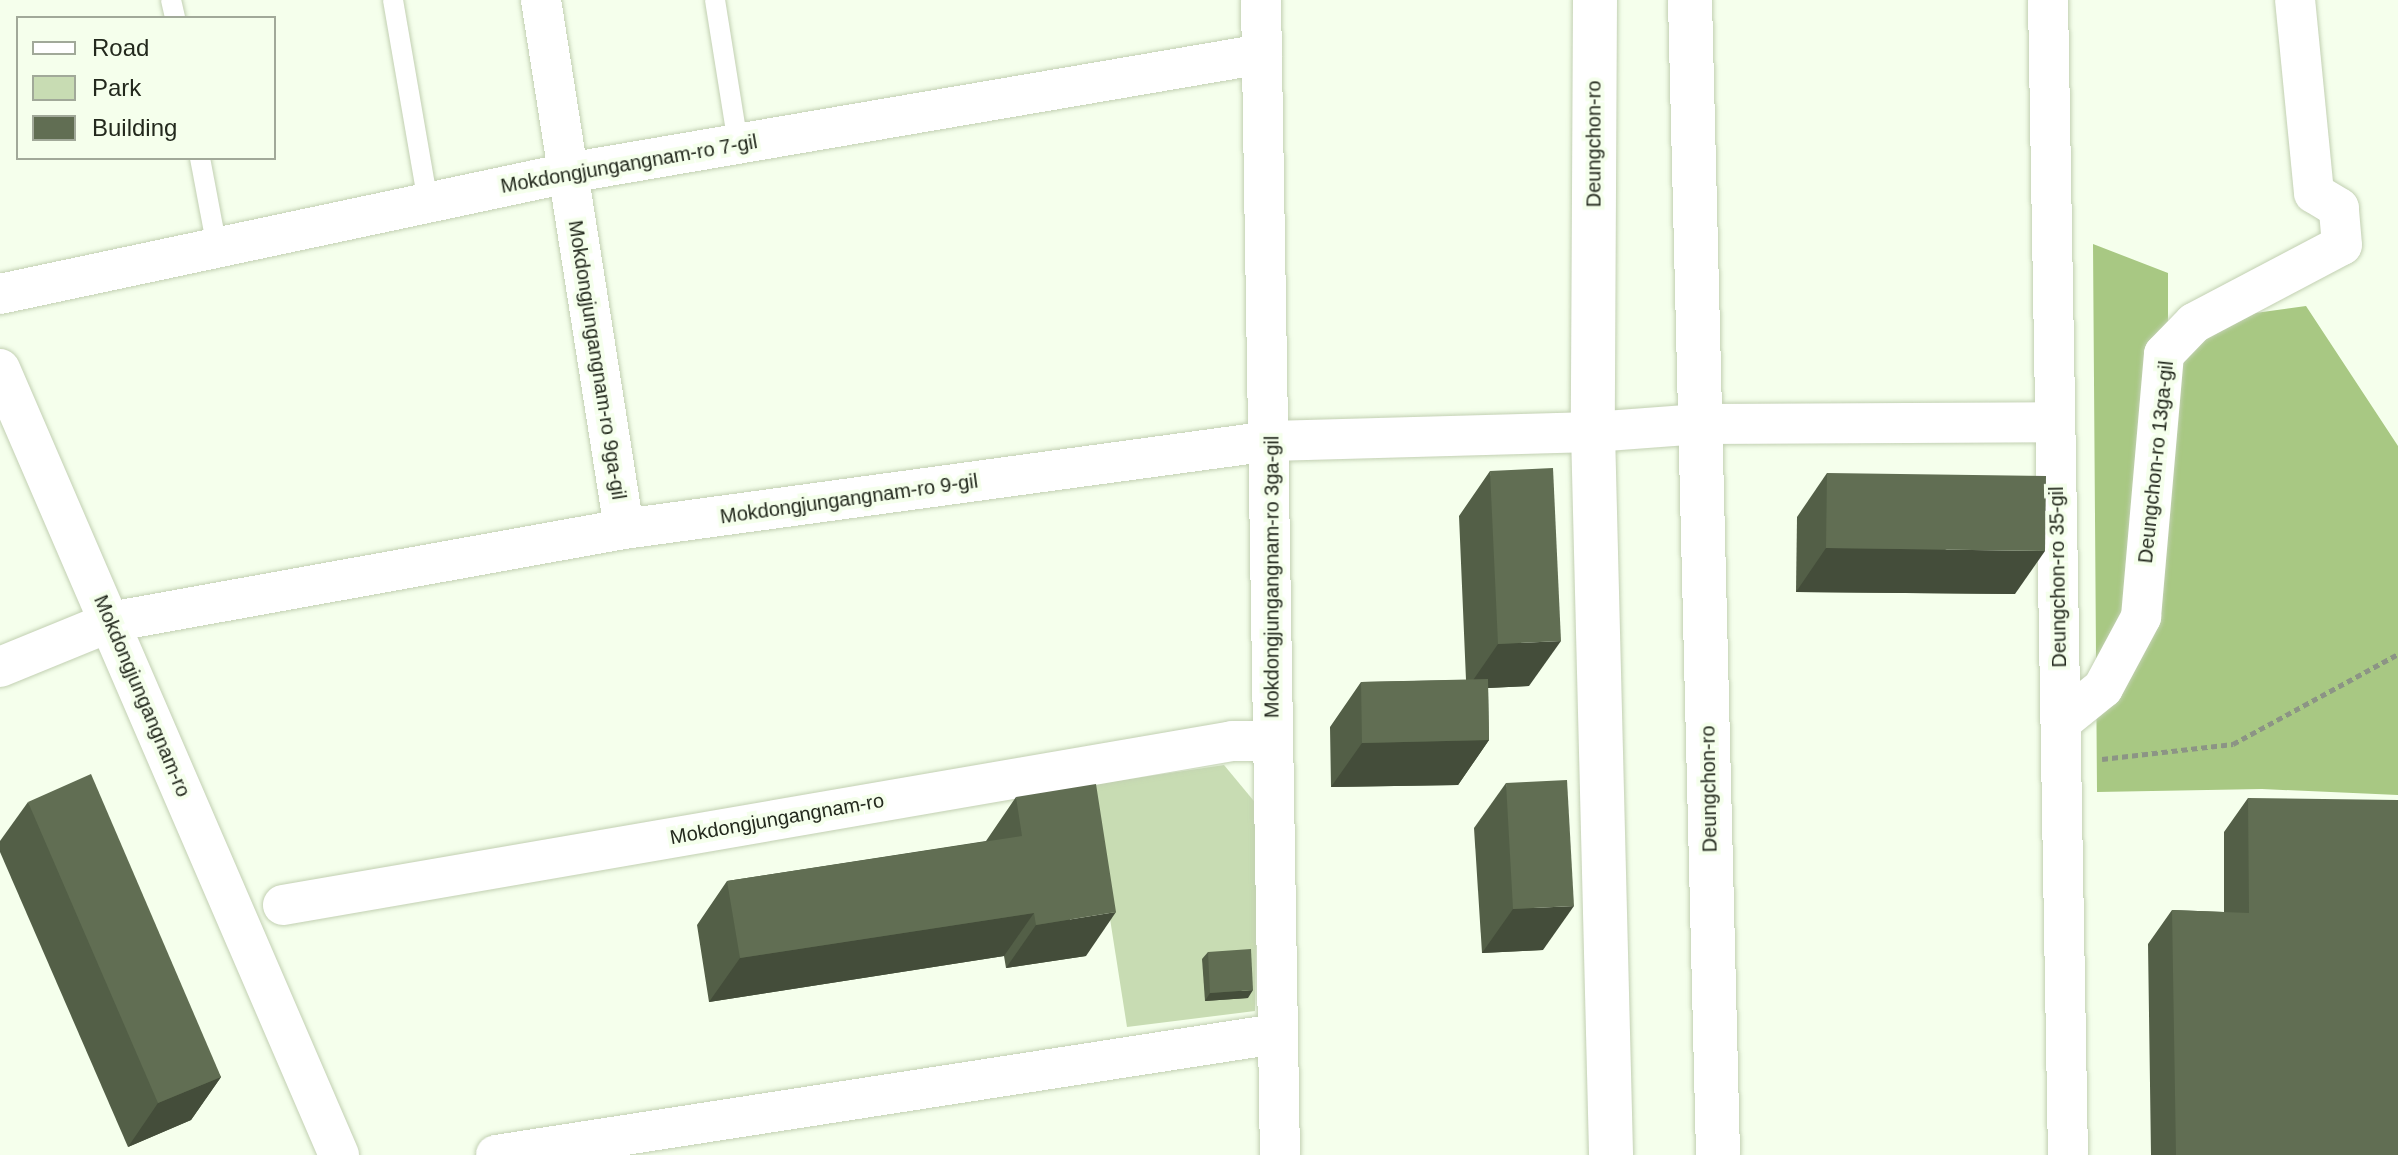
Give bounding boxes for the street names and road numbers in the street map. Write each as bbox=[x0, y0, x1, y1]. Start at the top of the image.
street label: Deungchon-ro bbox=[1582, 81, 1606, 207]
street label: Mokdongjungangnam-ro 7-gil bbox=[499, 130, 759, 198]
street label: Mokdongjungangnam-ro 9ga-gil bbox=[563, 219, 631, 501]
street label: Deungchon-ro 13ga-gil bbox=[2133, 360, 2179, 564]
street label: Mokdongjungangnam-ro 3ga-gil bbox=[1260, 436, 1284, 718]
street label: Mokdongjungangnam-ro 9-gil bbox=[719, 469, 979, 529]
street label: Deungchon-ro 35-gil bbox=[2044, 486, 2072, 668]
street label: Mokdongjungangnam-ro bbox=[89, 592, 195, 800]
street label: Deungchon-ro bbox=[1696, 725, 1722, 853]
street label: Mokdongjungangnam-ro bbox=[668, 788, 886, 850]

